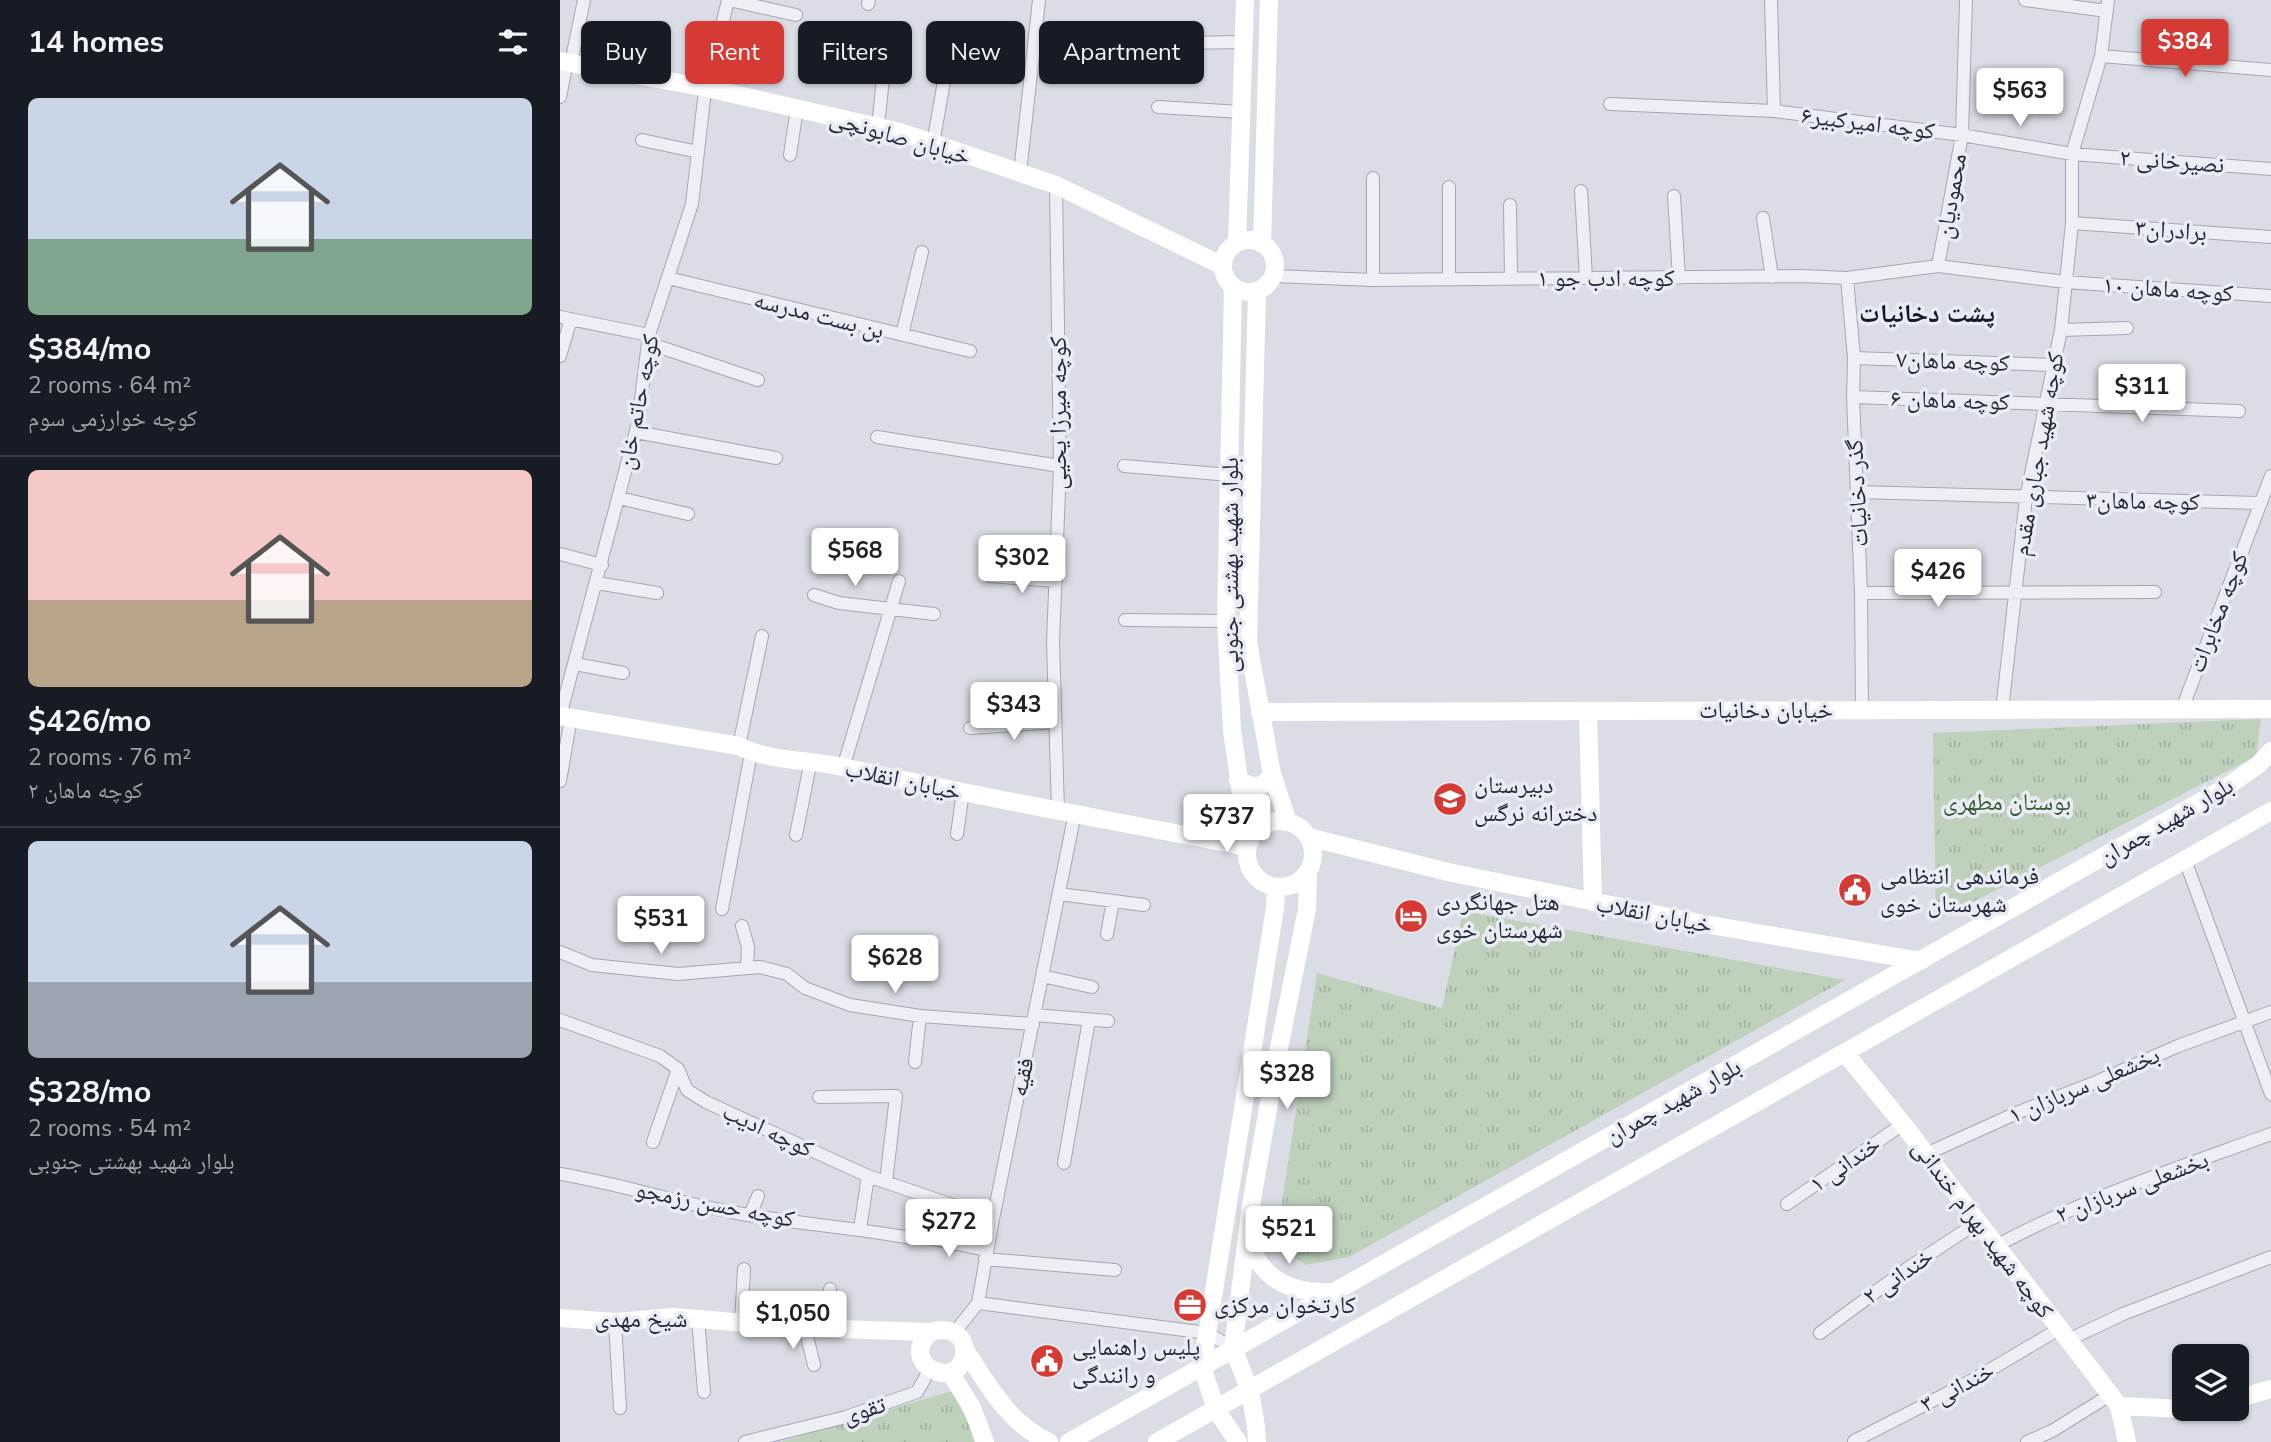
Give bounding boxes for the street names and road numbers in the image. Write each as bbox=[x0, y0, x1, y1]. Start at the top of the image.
street label: کوچه امیرکبیر۶ bbox=[1799, 99, 1937, 147]
street label: خیابان صابونچی bbox=[826, 102, 974, 172]
street label: نصیرخانی ۲ bbox=[2119, 141, 2225, 181]
street label: محمودیان bbox=[1928, 151, 1974, 241]
street label: برادران۳ bbox=[2134, 212, 2208, 248]
street label: کوچه ادب جو ۱ bbox=[1537, 262, 1675, 294]
street label: کوچه ماهان ۱۰ bbox=[2102, 268, 2234, 310]
street label: بن بست مدرسه bbox=[750, 283, 888, 347]
street label: کوچه حاتم خان bbox=[609, 332, 667, 472]
street label: کوچه میرزا یحیی bbox=[1042, 336, 1074, 490]
street label: کوچه ماهان۷ bbox=[1896, 343, 2010, 379]
street label: کوچه شهید جباری مقدم bbox=[2004, 349, 2072, 558]
street label: کوچه ماهان ۶ bbox=[1890, 382, 2010, 418]
street label: گذر دخانیات bbox=[1838, 438, 1876, 548]
street label: بلوار شهید بهشتی جنوبی bbox=[1214, 457, 1246, 673]
street label: کوچه ماهان۳ bbox=[2086, 484, 2200, 518]
street label: کوچه مخابرات bbox=[2180, 547, 2256, 677]
street label: خیابان دخانیات bbox=[1699, 694, 1833, 726]
street label: خیابان انقلاب bbox=[842, 752, 964, 808]
street label: بلوار شهید چمران bbox=[2093, 769, 2239, 873]
street label: خیابان انقلاب bbox=[1593, 887, 1715, 941]
street label: بخشعلی سربازان ۱ bbox=[2004, 1039, 2164, 1131]
street label: بلوار شهید چمران bbox=[1599, 1050, 1747, 1152]
street label: فقیه bbox=[1002, 1055, 1042, 1099]
street label: کوچه ادیب bbox=[717, 1095, 819, 1165]
street label: خندانی ۱ bbox=[1803, 1128, 1887, 1200]
street label: کوچه شهید بهرام خندانی bbox=[1905, 1133, 2061, 1325]
street label: بخشعلی سربازان ۲ bbox=[2051, 1143, 2213, 1231]
street label: کوچه حسن رزمجو bbox=[633, 1173, 797, 1235]
street label: خندانی ۲ bbox=[1856, 1240, 1940, 1312]
street label: شیخ مهدی bbox=[595, 1303, 687, 1335]
street label: خندانی ۳ bbox=[1914, 1354, 2000, 1420]
street label: تقوی bbox=[838, 1388, 890, 1432]

